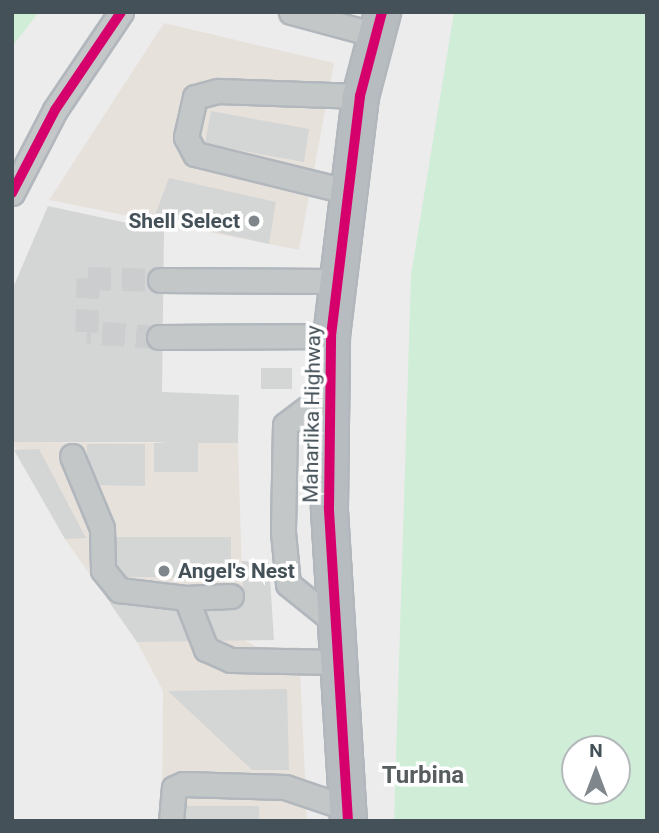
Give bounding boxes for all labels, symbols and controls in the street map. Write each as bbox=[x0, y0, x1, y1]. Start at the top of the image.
place label: Shell Select bbox=[128, 208, 240, 234]
marker: Shell Select bbox=[246, 213, 262, 229]
street label: Maharlika Highway bbox=[298, 325, 326, 503]
place label: Angel's Nest bbox=[178, 558, 295, 584]
marker: Angel's Nest bbox=[156, 563, 172, 579]
north arrow bbox=[561, 735, 631, 805]
text: N bbox=[589, 739, 603, 762]
district label: Turbina bbox=[382, 762, 464, 790]

